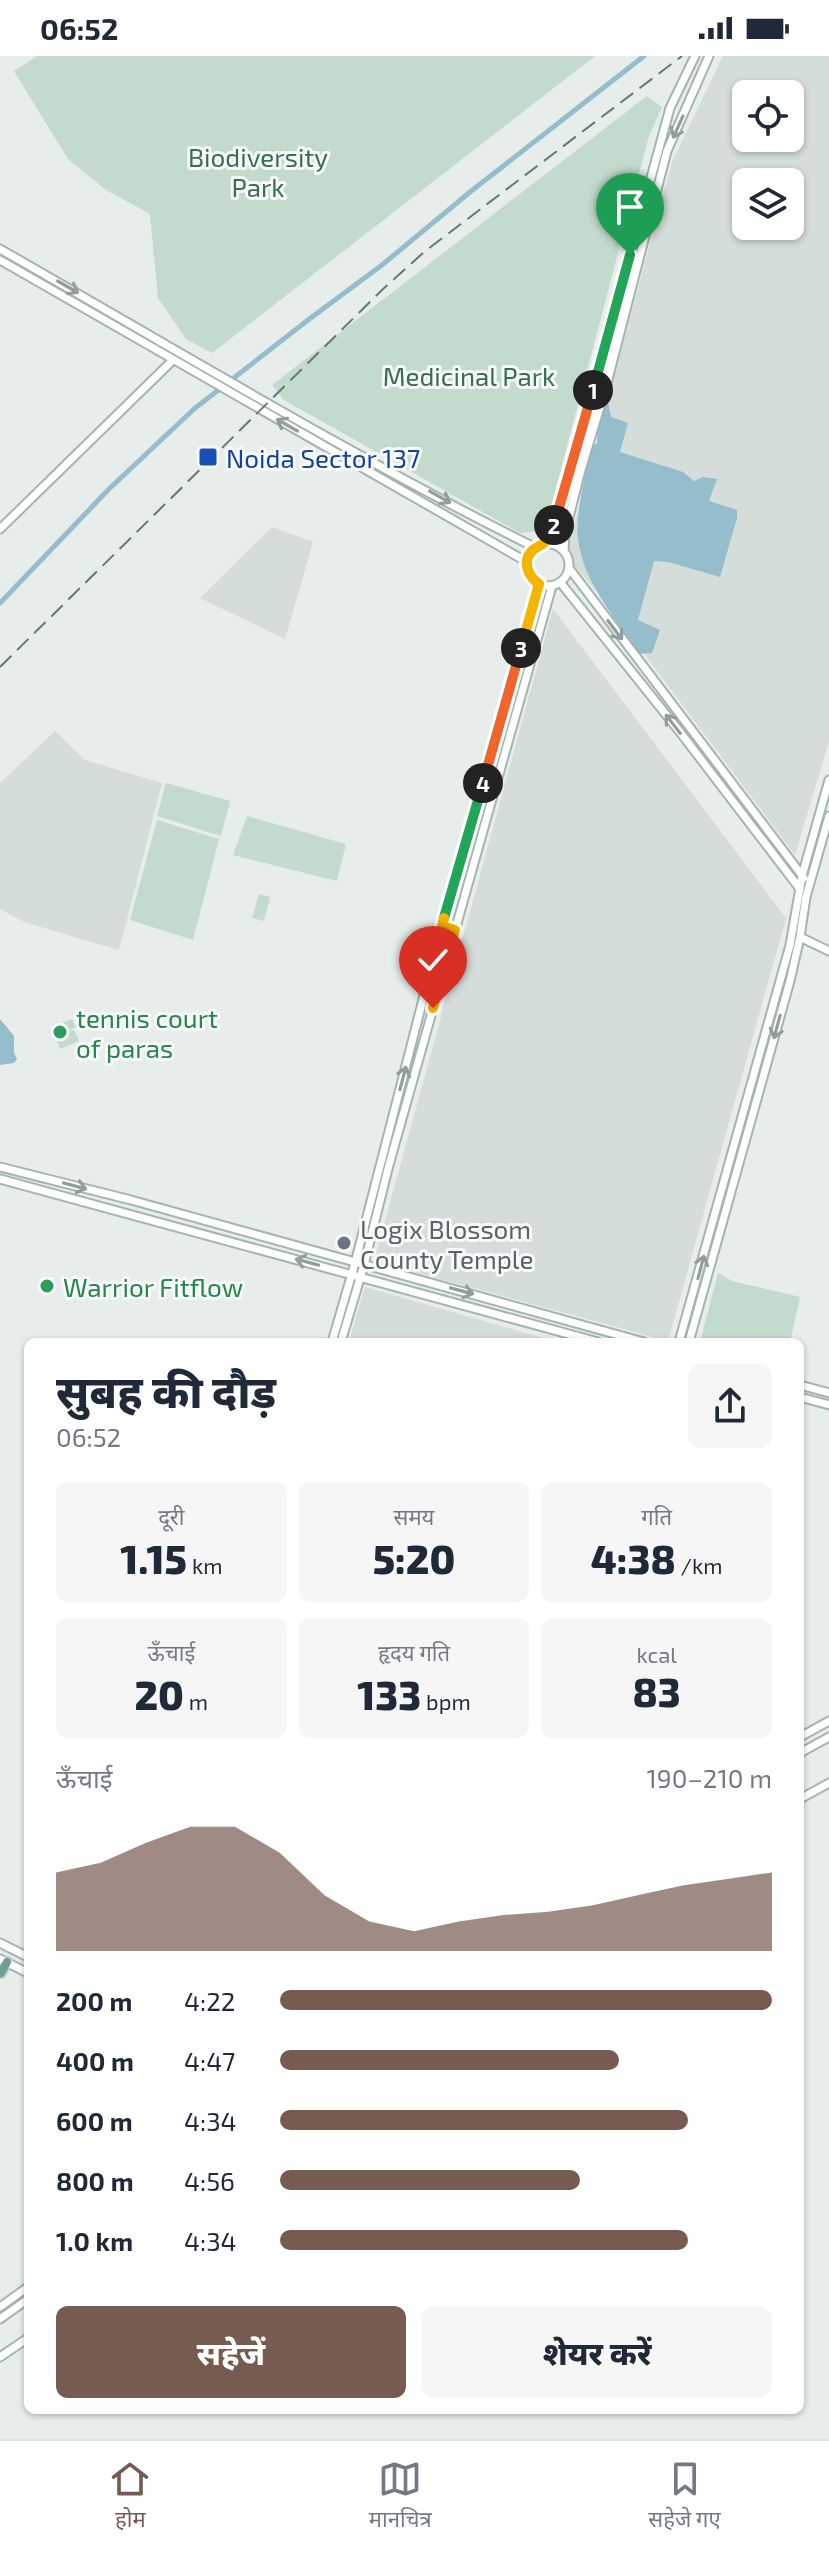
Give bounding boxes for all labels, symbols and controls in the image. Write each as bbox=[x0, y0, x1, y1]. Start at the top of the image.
text: 06:52 bbox=[40, 10, 118, 46]
map controls bbox=[732, 80, 804, 240]
button: locate bbox=[732, 80, 804, 152]
one-way arrow bbox=[669, 115, 684, 139]
park label: Biodiversity Park bbox=[188, 141, 328, 202]
button: layers bbox=[732, 168, 804, 240]
pin bbox=[596, 173, 664, 255]
icon: arrive bbox=[608, 185, 652, 229]
one-way arrow bbox=[56, 280, 79, 296]
park label: Medicinal Park bbox=[383, 360, 555, 391]
pin: 1 bbox=[573, 370, 613, 410]
text: 1 bbox=[588, 377, 598, 403]
one-way arrow bbox=[276, 417, 300, 432]
place label: Noida Sector 137 bbox=[226, 442, 420, 473]
marker: Noida Sector 137 bbox=[197, 446, 219, 468]
one-way arrow bbox=[428, 490, 451, 506]
pin: 2 bbox=[534, 505, 574, 545]
text: 2 bbox=[548, 512, 560, 538]
one-way arrow bbox=[607, 619, 624, 640]
pin: 3 bbox=[501, 628, 541, 668]
text: 3 bbox=[515, 635, 527, 661]
one-way arrow bbox=[665, 714, 682, 735]
pin: 4 bbox=[463, 763, 503, 803]
text: 4 bbox=[476, 770, 490, 796]
pin bbox=[399, 926, 467, 1008]
icon: check bbox=[411, 938, 455, 982]
place label: tennis court of paras bbox=[76, 1002, 218, 1063]
one-way arrow bbox=[769, 1014, 784, 1040]
marker: tennis court of paras bbox=[51, 1023, 69, 1041]
one-way arrow bbox=[397, 1065, 412, 1091]
one-way arrow bbox=[62, 1180, 88, 1195]
place label: Logix Blossom County Temple bbox=[360, 1213, 534, 1274]
marker: Logix Blossom County Temple bbox=[335, 1234, 353, 1252]
one-way arrow bbox=[294, 1254, 320, 1269]
one-way arrow bbox=[694, 1254, 709, 1280]
place label: Warrior Fitflow bbox=[63, 1271, 243, 1302]
marker: Warrior Fitflow bbox=[38, 1277, 56, 1295]
one-way arrow bbox=[448, 1284, 474, 1299]
text: सुबह की दौड़ bbox=[56, 1364, 276, 1417]
button: share bbox=[688, 1364, 772, 1448]
text: 06:52 bbox=[56, 1421, 121, 1452]
text: दूरी bbox=[158, 1503, 185, 1529]
text: समय bbox=[394, 1503, 434, 1529]
text: गति bbox=[641, 1503, 672, 1529]
text: 1.15 bbox=[120, 1534, 187, 1582]
text: 5:20 bbox=[373, 1534, 455, 1582]
text: 4:38 bbox=[591, 1534, 676, 1582]
text: km bbox=[187, 1552, 222, 1578]
text: /km bbox=[676, 1552, 722, 1578]
text: ऊँचाई bbox=[147, 1639, 195, 1665]
text: हृदय गति bbox=[378, 1639, 450, 1665]
text: kcal bbox=[637, 1641, 677, 1667]
text: 83 bbox=[633, 1667, 681, 1715]
text: 20 bbox=[134, 1670, 184, 1718]
text: 133 bbox=[357, 1670, 421, 1718]
text: m bbox=[184, 1688, 208, 1714]
text: bpm bbox=[421, 1688, 471, 1714]
text: ऊँचाई bbox=[56, 1762, 112, 1793]
text: 190–210 m bbox=[646, 1762, 772, 1793]
text: 200 m bbox=[56, 1985, 132, 2016]
text: 4:22 bbox=[184, 1985, 235, 2016]
text: 400 m bbox=[56, 2045, 134, 2076]
text: 4:47 bbox=[184, 2045, 235, 2076]
text: 600 m bbox=[56, 2105, 133, 2136]
text: 4:34 bbox=[184, 2105, 237, 2136]
text: 800 m bbox=[56, 2165, 134, 2196]
text: 4:56 bbox=[184, 2165, 235, 2196]
text: 1.0 km bbox=[56, 2225, 133, 2256]
text: 4:34 bbox=[184, 2225, 237, 2256]
button: सहेजें bbox=[56, 2306, 406, 2398]
button: शेयर करें bbox=[422, 2306, 772, 2398]
tab: होम bbox=[108, 2457, 152, 2536]
tab: मानचित्र bbox=[369, 2457, 432, 2536]
tab: सहेजे गए bbox=[648, 2457, 721, 2536]

